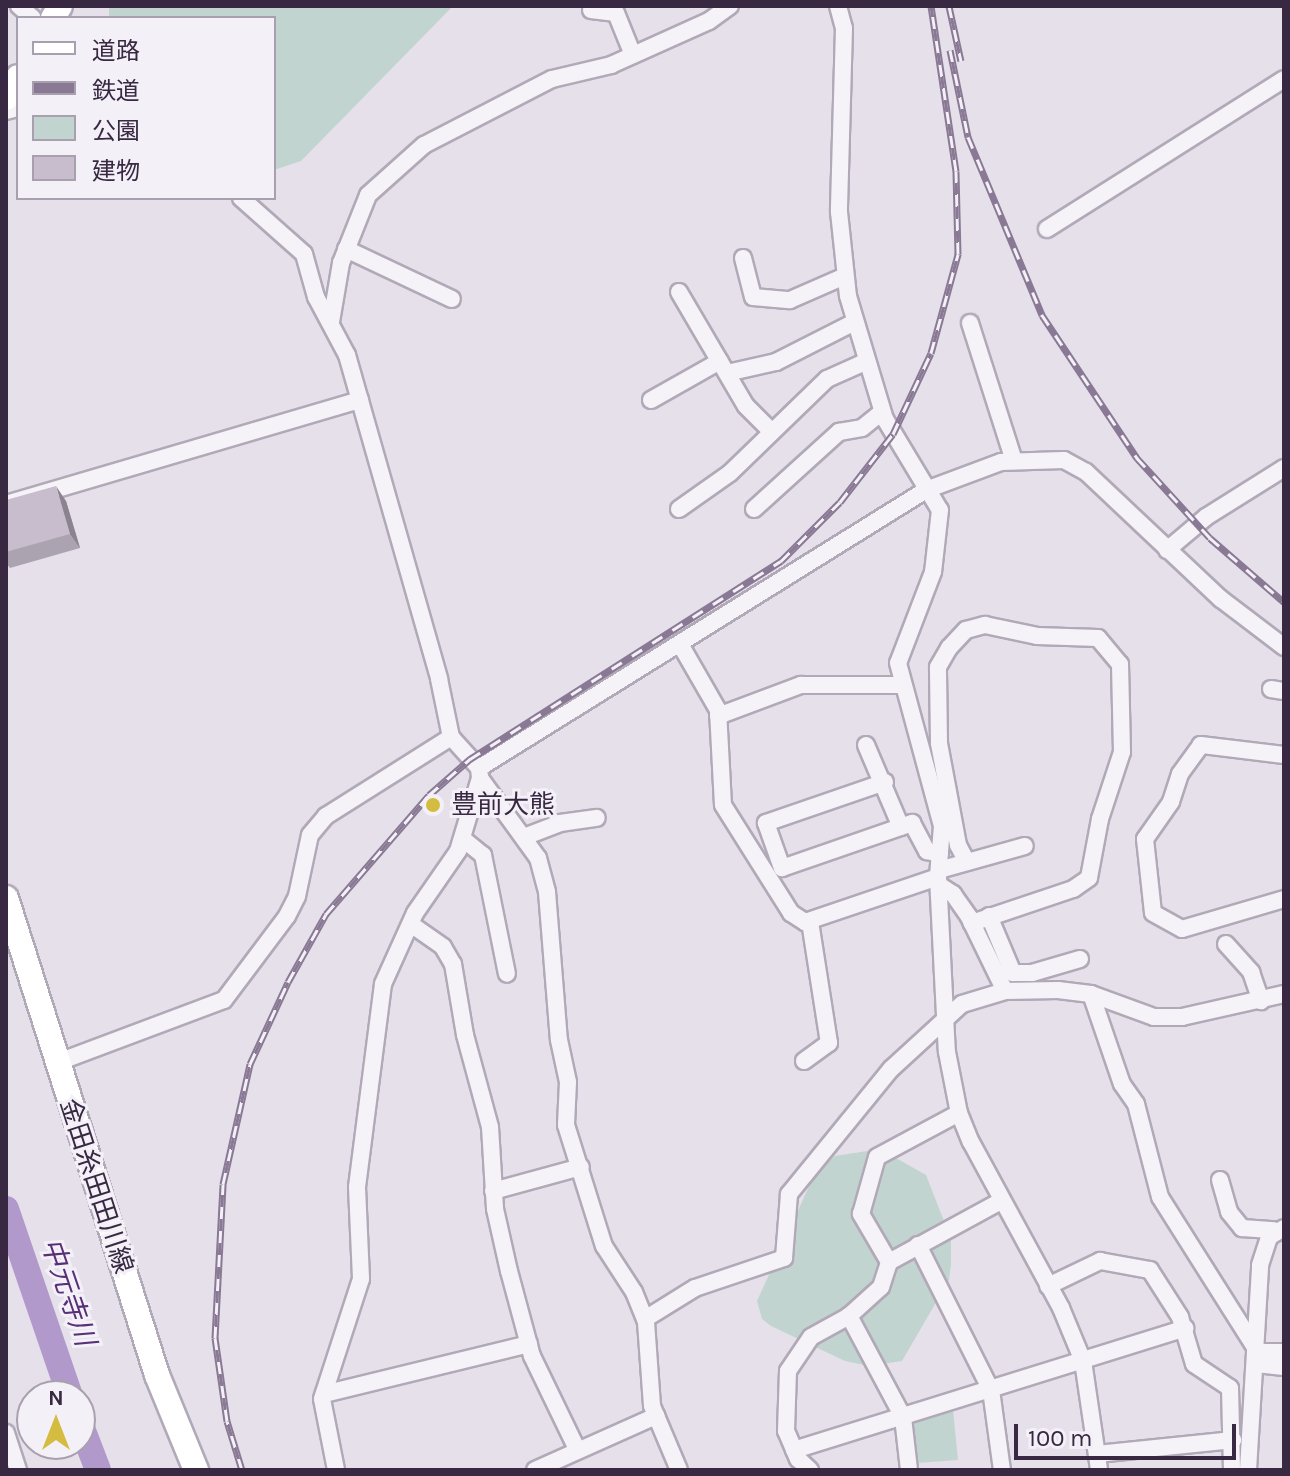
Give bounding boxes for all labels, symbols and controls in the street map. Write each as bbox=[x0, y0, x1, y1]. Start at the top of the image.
legend bbox=[16, 16, 276, 200]
text: 道路 bbox=[92, 37, 140, 65]
text: 鉄道 bbox=[92, 77, 140, 105]
text: 公園 bbox=[92, 117, 140, 145]
text: 建物 bbox=[92, 157, 140, 185]
place label: 豊前大熊 bbox=[451, 789, 555, 821]
marker: 豊前大熊 bbox=[422, 794, 444, 816]
street label: 金田糸田田川線 bbox=[53, 1095, 139, 1277]
water label: 中元寺川 bbox=[34, 1234, 102, 1350]
north arrow bbox=[16, 1380, 96, 1460]
text: N bbox=[48, 1385, 64, 1411]
scale bar bbox=[1018, 1408, 1240, 1458]
text: 100 m bbox=[1028, 1424, 1093, 1452]

